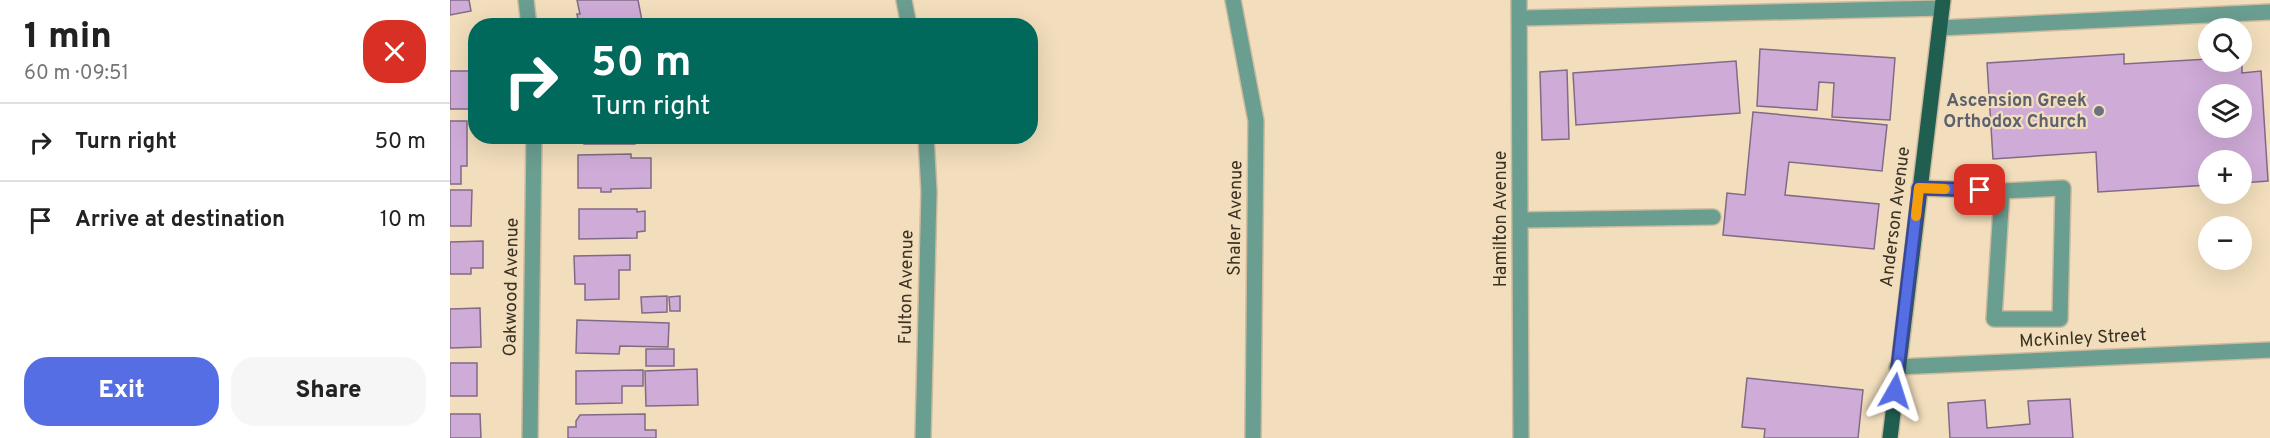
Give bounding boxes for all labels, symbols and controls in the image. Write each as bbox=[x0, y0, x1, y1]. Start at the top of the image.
text: 1 min bbox=[24, 15, 112, 61]
map controls bbox=[2198, 18, 2252, 270]
button: search bbox=[2198, 18, 2252, 72]
button: close bbox=[363, 20, 426, 83]
text: 50 m bbox=[591, 38, 692, 91]
icon: right bbox=[492, 42, 570, 120]
text: 60 m · 09:51 bbox=[24, 61, 129, 87]
button: layers bbox=[2198, 84, 2252, 138]
text: Turn right bbox=[591, 90, 710, 124]
place label: Ascension Greek Orthodox Church bbox=[1943, 90, 2087, 134]
marker: Ascension Greek Orthodox Church bbox=[2092, 104, 2106, 118]
icon: right bbox=[24, 126, 57, 159]
text: Turn right bbox=[75, 129, 177, 156]
text: 50 m bbox=[374, 129, 426, 156]
street label: Anderson Avenue bbox=[1876, 145, 1916, 289]
button: + bbox=[2198, 150, 2252, 204]
street label: Hamilton Avenue bbox=[1490, 151, 1513, 287]
street label: Shaler Avenue bbox=[1223, 160, 1249, 276]
pin bbox=[1954, 164, 2005, 215]
icon: arrive bbox=[1963, 173, 1996, 206]
icon: arrive bbox=[24, 204, 57, 237]
text: Arrive at destination bbox=[75, 207, 285, 234]
text: 10 m bbox=[380, 207, 426, 234]
button: − bbox=[2198, 216, 2252, 270]
street label: Oakwood Avenue bbox=[499, 217, 525, 357]
street label: Fulton Avenue bbox=[895, 229, 919, 345]
street label: McKinley Street bbox=[2019, 324, 2147, 354]
button: Exit bbox=[24, 357, 219, 426]
button: Share bbox=[231, 357, 426, 426]
position arrow bbox=[1863, 359, 1927, 423]

